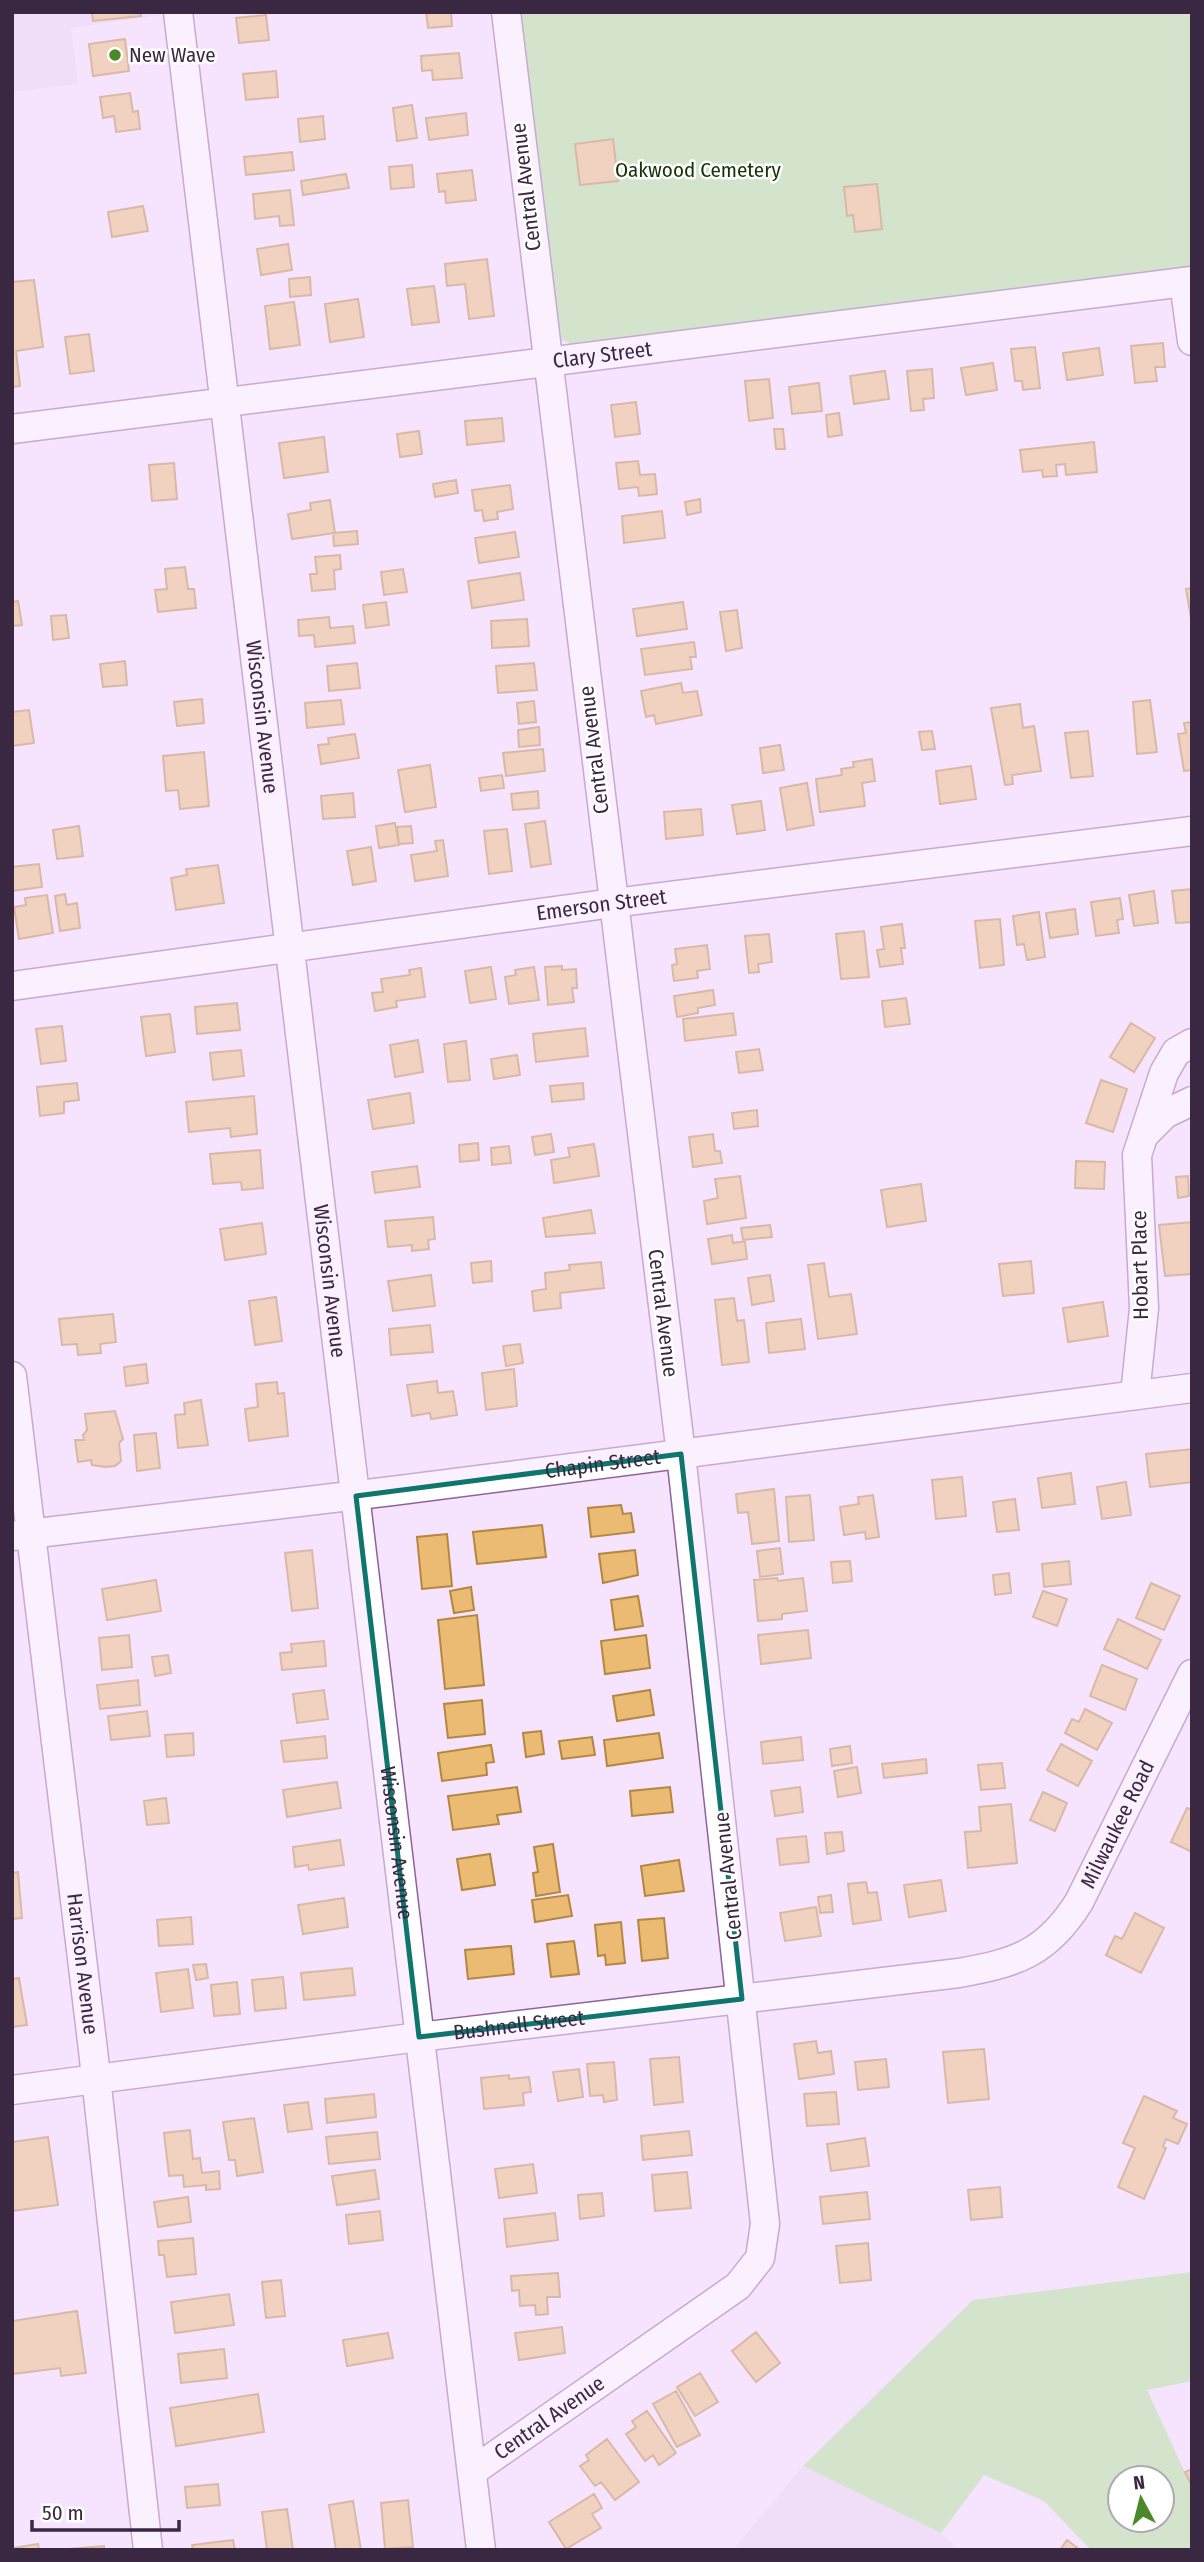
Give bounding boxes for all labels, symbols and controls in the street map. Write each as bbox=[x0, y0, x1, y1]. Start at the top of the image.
place label: New Wave bbox=[129, 42, 216, 68]
marker: New Wave bbox=[107, 47, 123, 63]
street label: Central Avenue bbox=[505, 121, 547, 253]
park label: Oakwood Cemetery bbox=[615, 157, 782, 183]
street label: Clary Street bbox=[551, 336, 654, 374]
street label: Wisconsin Avenue bbox=[240, 639, 284, 795]
street label: Central Avenue bbox=[573, 684, 615, 816]
street label: Emerson Street bbox=[535, 883, 668, 926]
street label: Wisconsin Avenue bbox=[307, 1203, 352, 1359]
street label: Hobart Place bbox=[1126, 1210, 1154, 1320]
street label: Central Avenue bbox=[642, 1247, 684, 1379]
street label: Chapin Street bbox=[543, 1444, 662, 1484]
street label: Milwaukee Road bbox=[1075, 1756, 1160, 1893]
street label: Wisconsin Avenue bbox=[375, 1765, 419, 1921]
street label: Central Avenue bbox=[708, 1811, 748, 1941]
street label: Harrison Avenue bbox=[61, 1892, 104, 2036]
street label: Bushnell Street bbox=[452, 2004, 586, 2046]
street label: Central Avenue bbox=[489, 2370, 610, 2465]
north arrow bbox=[1106, 2464, 1176, 2534]
text: N bbox=[1132, 2471, 1146, 2495]
scale bar bbox=[32, 2488, 178, 2532]
text: 50 m bbox=[42, 2500, 84, 2526]

